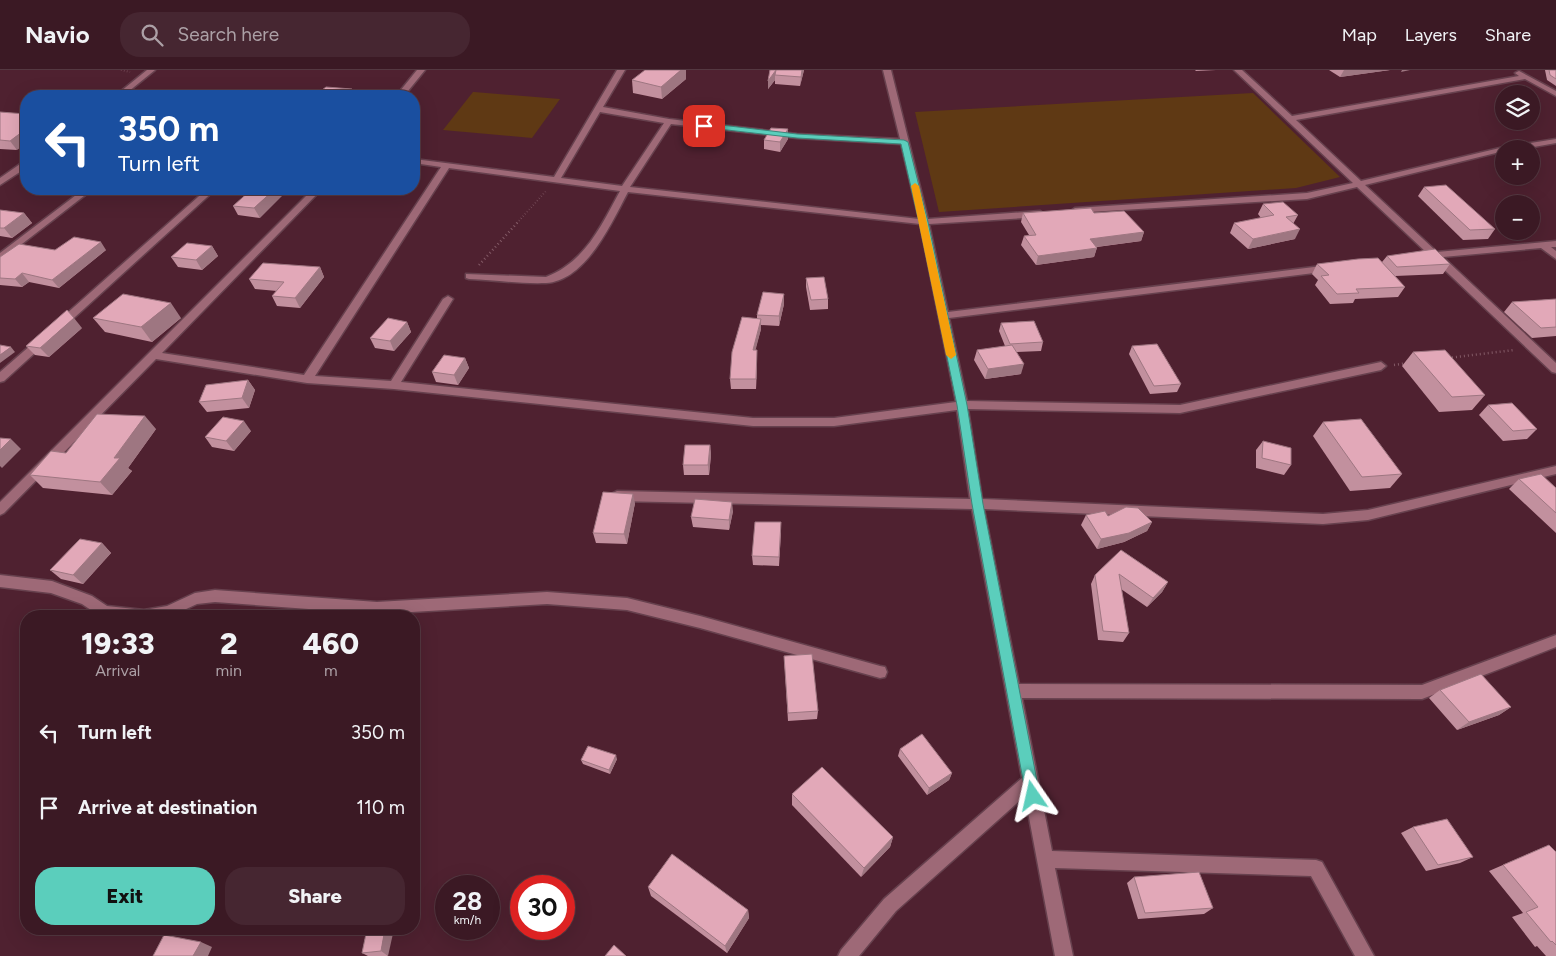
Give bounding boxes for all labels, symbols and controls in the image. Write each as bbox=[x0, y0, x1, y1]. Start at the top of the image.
search box bbox=[120, 12, 470, 57]
text: Navio bbox=[25, 20, 90, 49]
icon: search bbox=[138, 21, 166, 49]
text: Search here bbox=[178, 23, 279, 46]
text: Map bbox=[1342, 24, 1377, 46]
text: Layers bbox=[1405, 24, 1457, 46]
text: Share bbox=[1485, 24, 1531, 46]
map controls bbox=[1495, 85, 1540, 240]
button: layers bbox=[1495, 85, 1540, 130]
pin bbox=[683, 105, 725, 147]
text: 350 m bbox=[118, 108, 219, 150]
icon: left bbox=[35, 110, 100, 175]
icon: arrive bbox=[690, 112, 718, 140]
button: + bbox=[1495, 140, 1540, 185]
text: Turn left bbox=[118, 150, 200, 177]
button: − bbox=[1495, 195, 1540, 240]
text: 19:33 bbox=[81, 625, 155, 662]
text: 2 bbox=[220, 625, 238, 662]
text: 460 bbox=[303, 625, 359, 662]
text: Arrival bbox=[95, 661, 140, 680]
text: min bbox=[216, 661, 242, 680]
text: m bbox=[324, 661, 338, 680]
icon: left bbox=[35, 719, 63, 747]
text: Turn left bbox=[78, 721, 152, 744]
text: 350 m bbox=[351, 721, 405, 744]
position arrow bbox=[1006, 769, 1058, 821]
icon: arrive bbox=[35, 794, 63, 822]
text: Arrive at destination bbox=[78, 796, 257, 819]
text: 110 m bbox=[356, 796, 405, 819]
button: Exit bbox=[35, 867, 215, 925]
button: Share bbox=[225, 867, 405, 925]
speed limit sign: 30 bbox=[510, 875, 575, 940]
text: 28 bbox=[453, 886, 482, 916]
text: km/h bbox=[454, 913, 481, 927]

